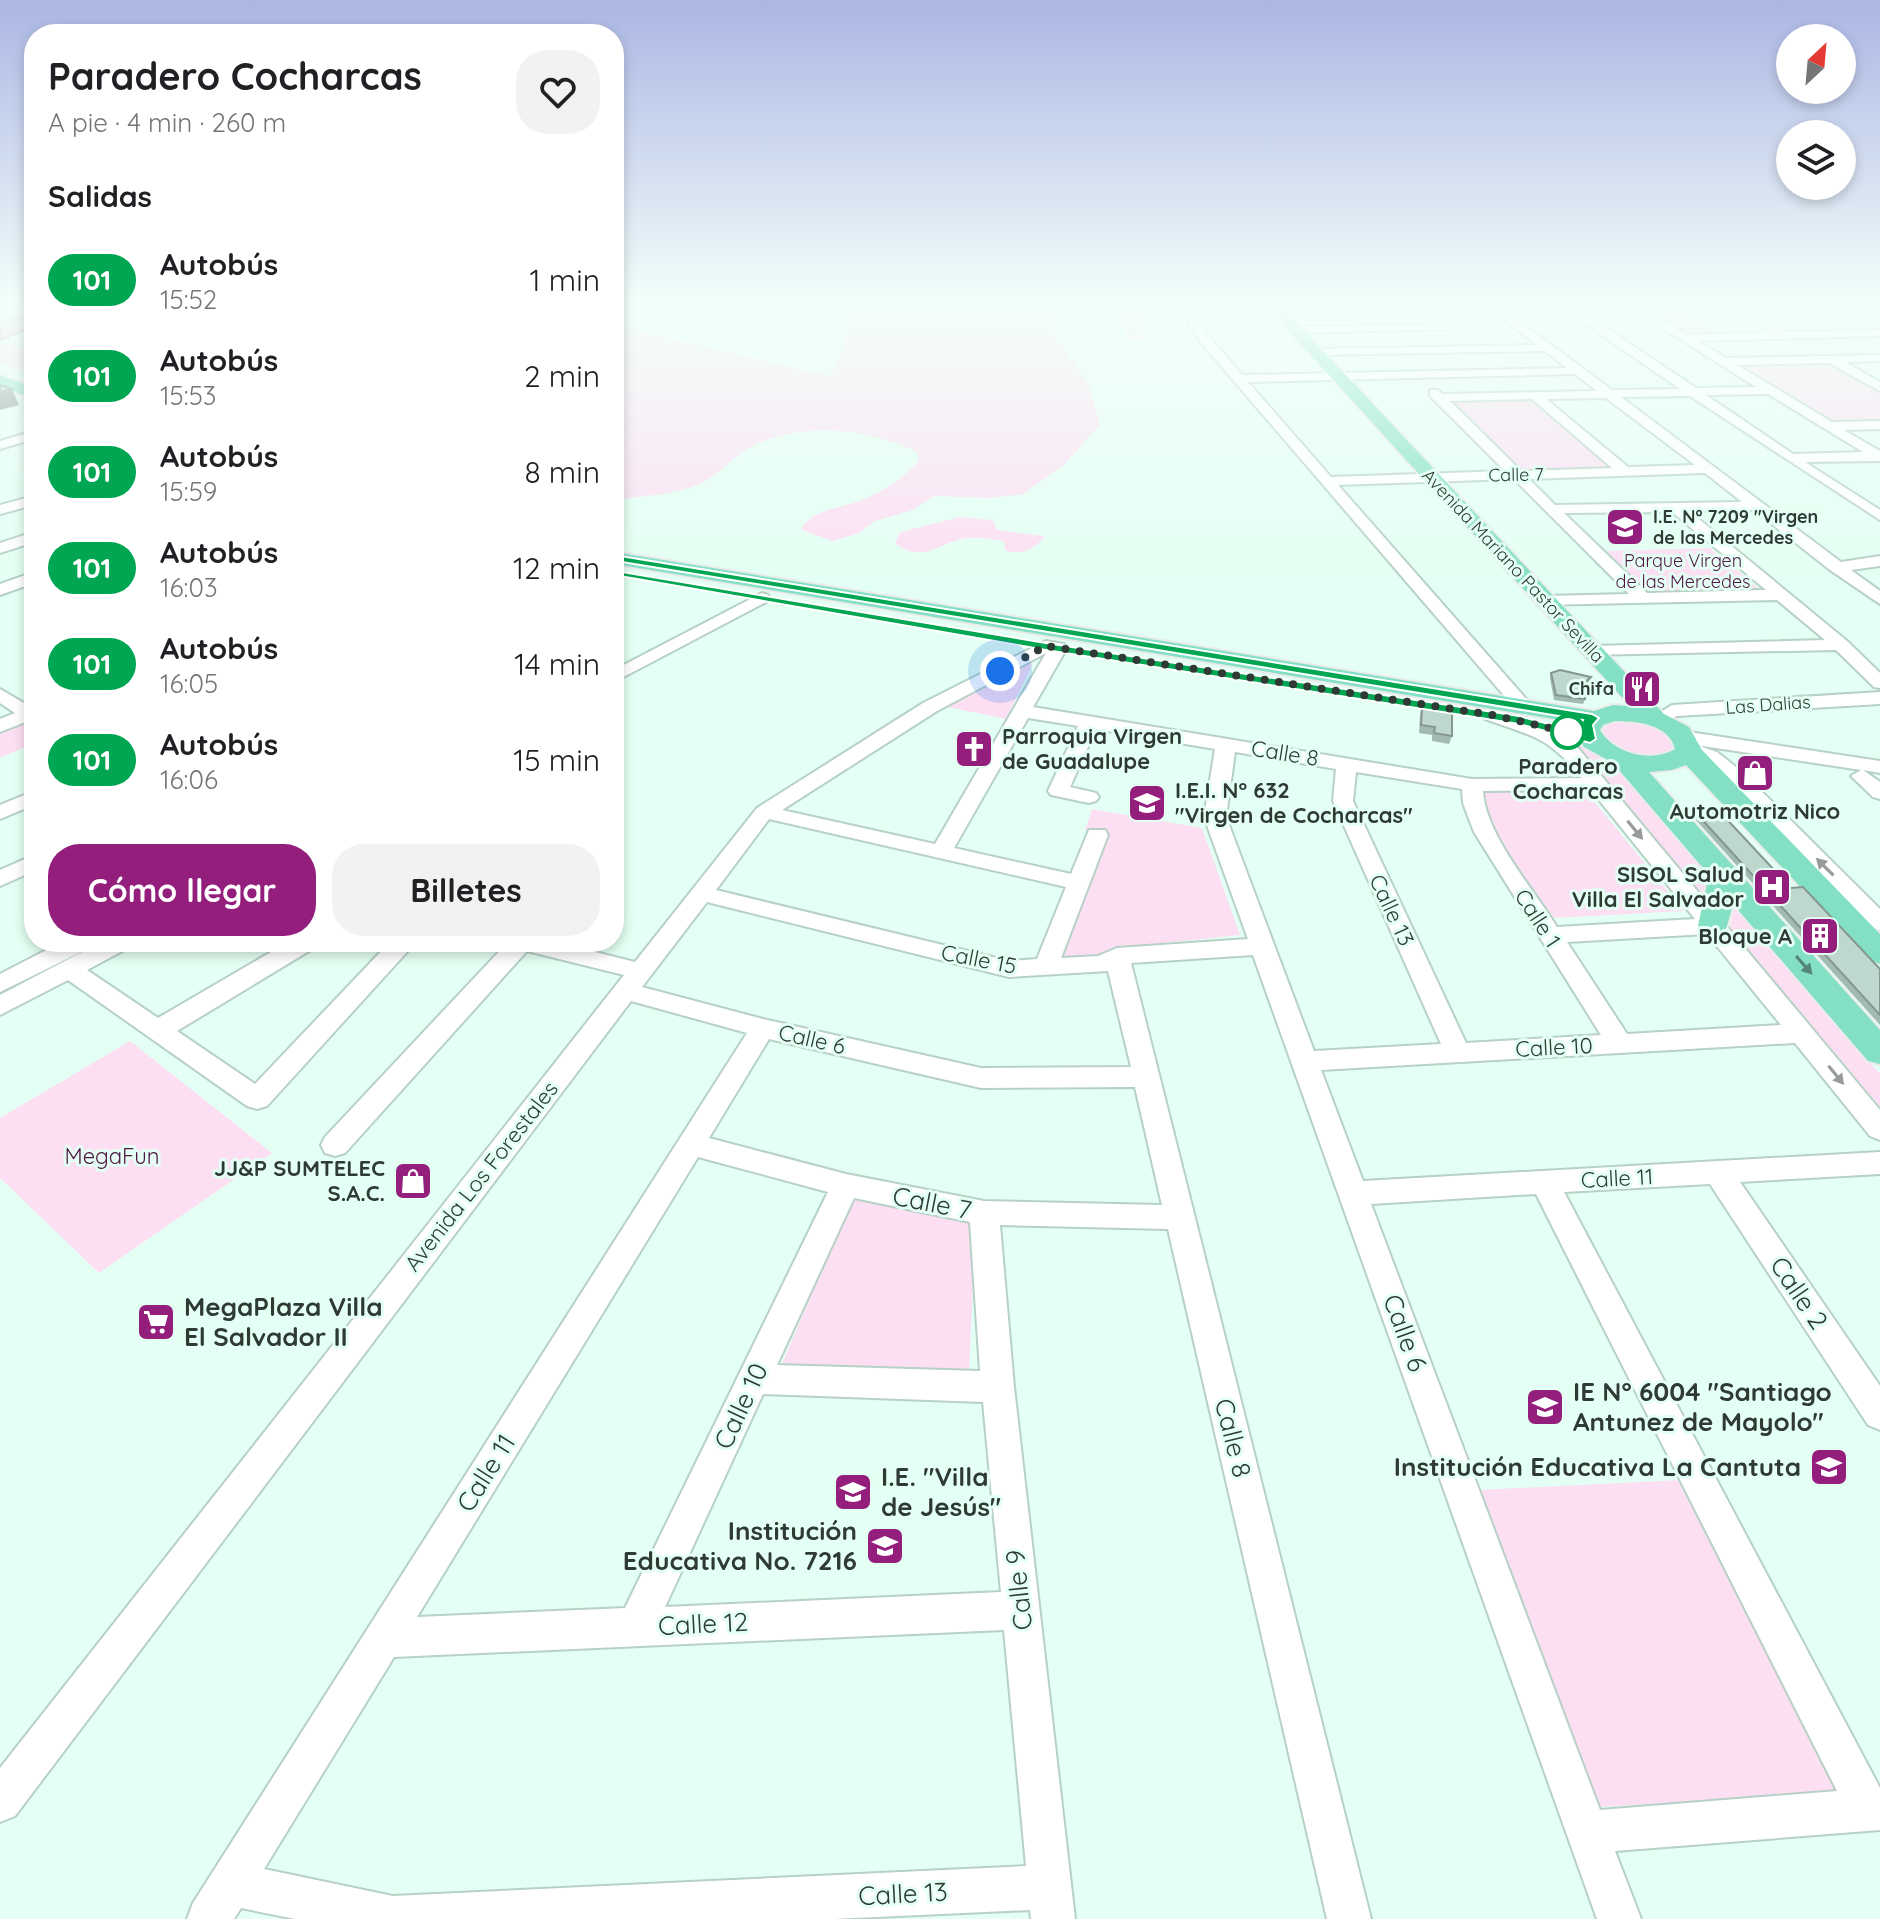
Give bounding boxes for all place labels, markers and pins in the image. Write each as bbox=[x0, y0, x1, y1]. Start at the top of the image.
place label: I.E. N° 7209 "Virgen de las Mercedes bbox=[1653, 505, 1818, 549]
school or university icon: I.E. N° 7209 "Virgen de las Mercedes bbox=[1604, 506, 1646, 548]
restaurant icon: Chifa bbox=[1621, 668, 1663, 710]
place label: Chifa bbox=[1569, 677, 1614, 700]
marker: Paradero Cocharcas bbox=[1551, 715, 1585, 749]
place label: Parroquia Virgen de Guadalupe bbox=[1002, 722, 1182, 775]
church icon: Parroquia Virgen de Guadalupe bbox=[953, 728, 995, 770]
place label: Paradero Cocharcas bbox=[1513, 752, 1623, 805]
shop icon: Automotriz Nico bbox=[1734, 752, 1776, 794]
place label: I.E.I. N° 632 "Virgen de Cocharcas" bbox=[1175, 776, 1413, 829]
school or university icon: I.E.I. N° 632 "Virgen de Cocharcas" bbox=[1126, 782, 1168, 824]
place label: Automotriz Nico bbox=[1670, 797, 1840, 825]
place label: SISOL Salud Villa El Salvador bbox=[1572, 860, 1744, 913]
hospital icon: SISOL Salud Villa El Salvador bbox=[1751, 866, 1793, 908]
building icon: Bloque A bbox=[1799, 915, 1841, 957]
place label: Bloque A bbox=[1698, 922, 1792, 950]
place label: JJ&P SUMTELEC S.A.C. bbox=[214, 1154, 385, 1207]
shop icon: JJ&P SUMTELEC S.A.C. bbox=[392, 1160, 434, 1202]
place label: MegaPlaza Villa El Salvador II bbox=[184, 1290, 383, 1353]
supermarket icon: MegaPlaza Villa El Salvador II bbox=[135, 1301, 177, 1343]
place label: IE N° 6004 "Santiago Antunez de Mayolo" bbox=[1573, 1375, 1832, 1438]
school or university icon: IE N° 6004 "Santiago Antunez de Mayolo" bbox=[1524, 1386, 1566, 1428]
school or university icon: Institución Educativa La Cantuta bbox=[1808, 1446, 1850, 1488]
place label: Institución Educativa La Cantuta bbox=[1394, 1450, 1801, 1483]
place label: I.E. "Villa de Jesús" bbox=[881, 1460, 1001, 1523]
school or university icon: I.E. "Villa de Jesús" bbox=[832, 1471, 874, 1513]
place label: Institución Educativa No. 7216 bbox=[623, 1514, 857, 1577]
school or university icon: Institución Educativa No. 7216 bbox=[864, 1525, 906, 1567]

